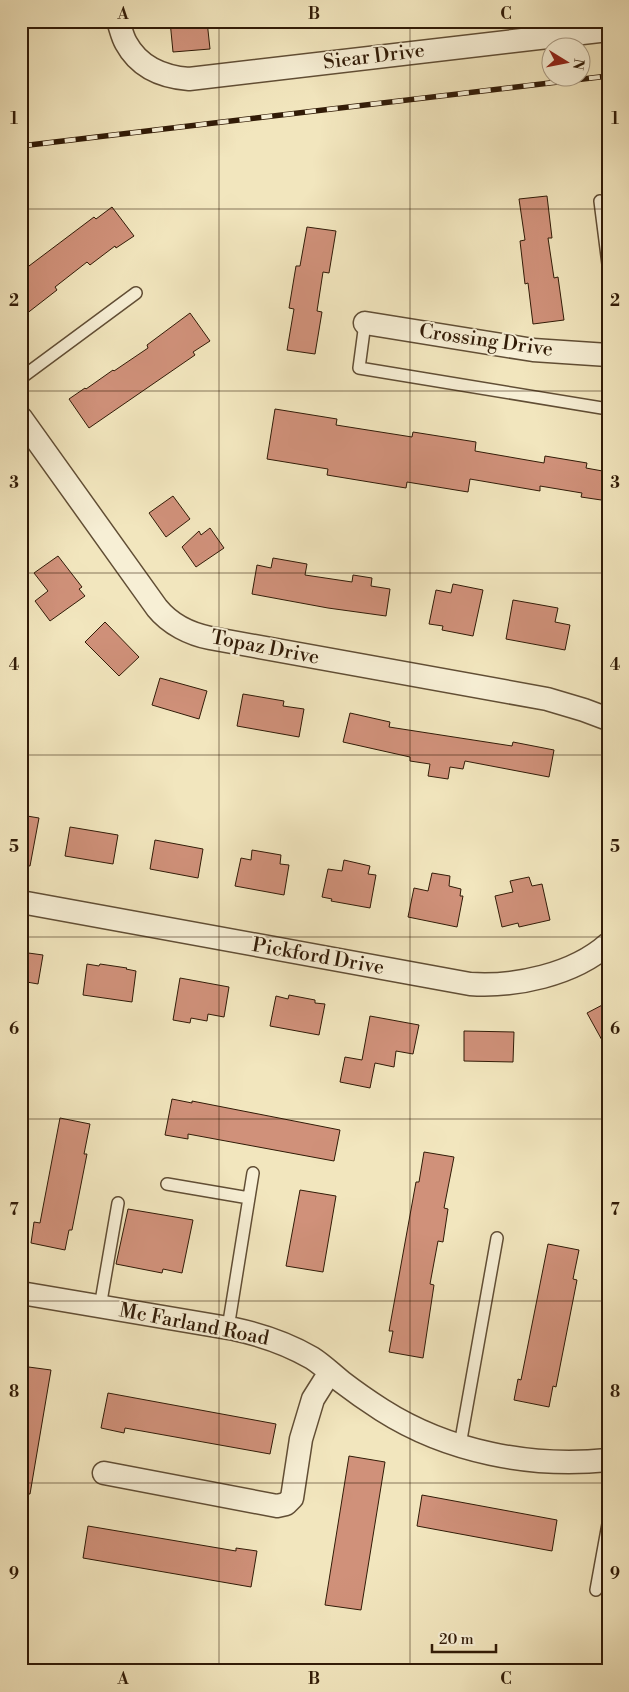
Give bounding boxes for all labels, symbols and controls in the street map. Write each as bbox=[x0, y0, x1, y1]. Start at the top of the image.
text: A bbox=[116, 4, 129, 24]
text: B bbox=[308, 4, 320, 24]
text: C bbox=[500, 4, 512, 24]
street label: Siear Drive bbox=[322, 38, 426, 76]
north arrow bbox=[542, 38, 592, 88]
text: N bbox=[568, 57, 588, 71]
text: 1 bbox=[10, 109, 18, 129]
text: 1 bbox=[611, 109, 619, 129]
text: 2 bbox=[9, 291, 19, 311]
text: 2 bbox=[610, 291, 620, 311]
street label: Crossing Drive bbox=[418, 319, 554, 363]
text: 3 bbox=[9, 473, 19, 493]
text: 3 bbox=[610, 473, 620, 493]
street label: Topaz Drive bbox=[209, 625, 321, 671]
text: 4 bbox=[9, 655, 20, 675]
text: 4 bbox=[610, 655, 621, 675]
text: 5 bbox=[9, 837, 19, 857]
text: 5 bbox=[610, 837, 620, 857]
street label: Pickford Drive bbox=[250, 933, 386, 981]
text: 6 bbox=[9, 1019, 19, 1039]
text: 6 bbox=[610, 1019, 620, 1039]
text: 7 bbox=[9, 1200, 19, 1220]
text: 7 bbox=[610, 1200, 620, 1220]
street label: Mc Farland Road bbox=[117, 1298, 272, 1352]
text: 8 bbox=[9, 1382, 19, 1402]
text: 8 bbox=[610, 1382, 620, 1402]
text: 9 bbox=[9, 1564, 19, 1584]
text: 9 bbox=[610, 1564, 620, 1584]
scale bar bbox=[432, 1622, 495, 1654]
text: 20 m bbox=[439, 1630, 474, 1649]
text: A bbox=[116, 1669, 129, 1689]
text: B bbox=[308, 1669, 320, 1689]
text: C bbox=[500, 1669, 512, 1689]

